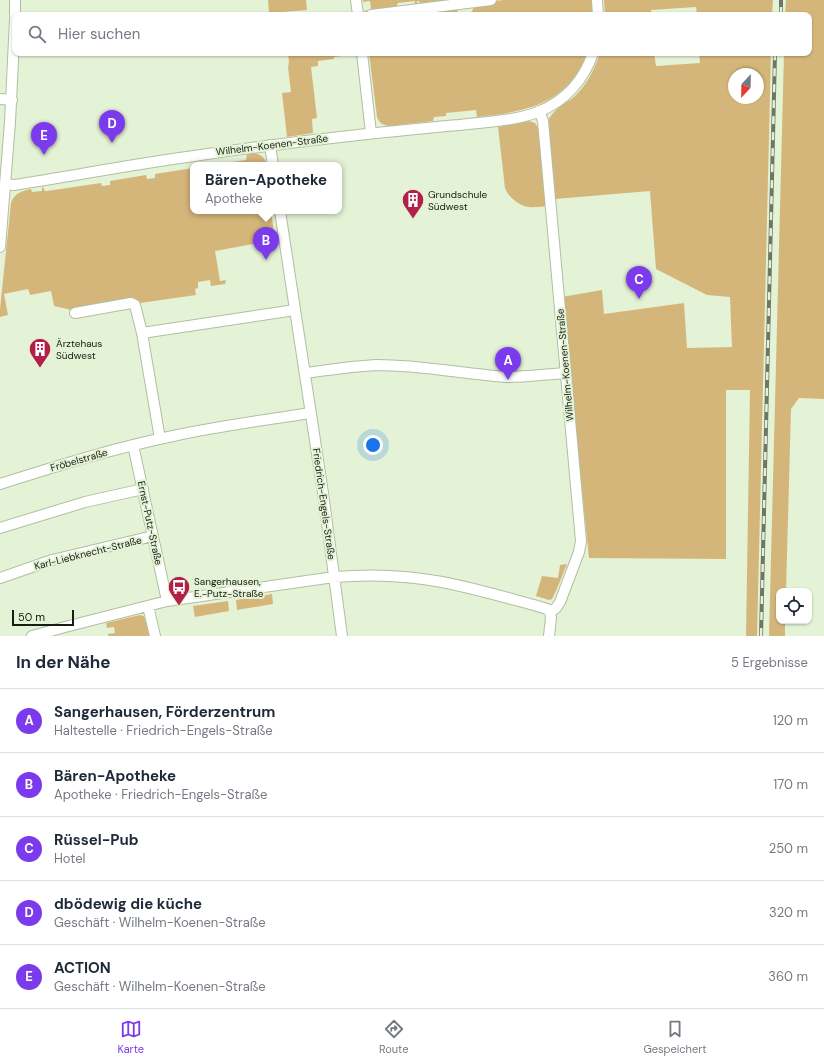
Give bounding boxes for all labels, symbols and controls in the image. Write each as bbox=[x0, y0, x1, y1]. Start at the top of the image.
search box bbox=[12, 12, 812, 56]
icon: search bbox=[26, 23, 48, 45]
text: Hier suchen bbox=[58, 24, 140, 44]
north arrow bbox=[728, 68, 764, 104]
pin: D bbox=[99, 110, 125, 143]
pin: E bbox=[31, 122, 57, 155]
street label: Wilhelm-Koenen-Straße bbox=[215, 132, 329, 158]
popup bbox=[190, 162, 342, 214]
text: Bären-Apotheke bbox=[205, 170, 327, 190]
building icon: Grundschule Südwest bbox=[400, 187, 426, 220]
place label: Grundschule Südwest bbox=[428, 188, 487, 213]
text: Apotheke bbox=[205, 190, 263, 207]
pin: B bbox=[253, 227, 279, 260]
pin: C bbox=[626, 266, 652, 299]
street label: Wilhelm-Koenen-Straße bbox=[554, 308, 576, 422]
building icon: Ärztehaus Südwest bbox=[27, 336, 53, 369]
place label: Ärztehaus Südwest bbox=[56, 337, 102, 362]
pin: A bbox=[495, 347, 521, 380]
your location bbox=[363, 435, 383, 455]
street label: Fröbelstraße bbox=[49, 446, 109, 474]
street label: Friedrich-Engels-Straße bbox=[310, 447, 338, 561]
street label: Ernst-Putz-Straße bbox=[135, 480, 165, 567]
street label: Karl-Liebknecht-Straße bbox=[33, 533, 143, 573]
bus stop icon: Sangerhausen, E.-Putz-Straße bbox=[166, 574, 192, 607]
place label: Sangerhausen, E.-Putz-Straße bbox=[194, 575, 264, 600]
map controls bbox=[776, 588, 812, 624]
button: locate bbox=[776, 588, 812, 624]
scale bar bbox=[12, 608, 74, 627]
text: 50 m bbox=[18, 610, 45, 624]
text: In der Nähe bbox=[16, 651, 111, 673]
text: 5 Ergebnisse bbox=[731, 654, 808, 671]
text: Sangerhausen, Förderzentrum bbox=[54, 702, 275, 722]
text: A bbox=[24, 712, 34, 729]
text: 120 m bbox=[773, 712, 808, 729]
text: Haltestelle · Friedrich-Engels-Straße bbox=[54, 722, 273, 739]
text: Bären-Apotheke bbox=[54, 766, 176, 786]
text: B bbox=[25, 776, 33, 793]
text: 170 m bbox=[773, 776, 808, 793]
text: Apotheke · Friedrich-Engels-Straße bbox=[54, 786, 267, 803]
text: Rüssel-Pub bbox=[54, 830, 139, 850]
text: C bbox=[24, 840, 34, 857]
text: 250 m bbox=[769, 840, 808, 857]
text: Hotel bbox=[54, 850, 86, 867]
text: dbödewig die küche bbox=[54, 894, 202, 914]
text: D bbox=[24, 904, 34, 921]
text: 320 m bbox=[769, 904, 808, 921]
text: Geschäft · Wilhelm-Koenen-Straße bbox=[54, 914, 266, 931]
text: ACTION bbox=[54, 958, 111, 978]
text: E bbox=[25, 968, 33, 985]
text: 360 m bbox=[768, 968, 808, 985]
text: Geschäft · Wilhelm-Koenen-Straße bbox=[54, 978, 266, 995]
tab: Karte bbox=[117, 1018, 144, 1056]
tab: Route bbox=[379, 1018, 408, 1056]
tab: Gespeichert bbox=[643, 1018, 707, 1056]

